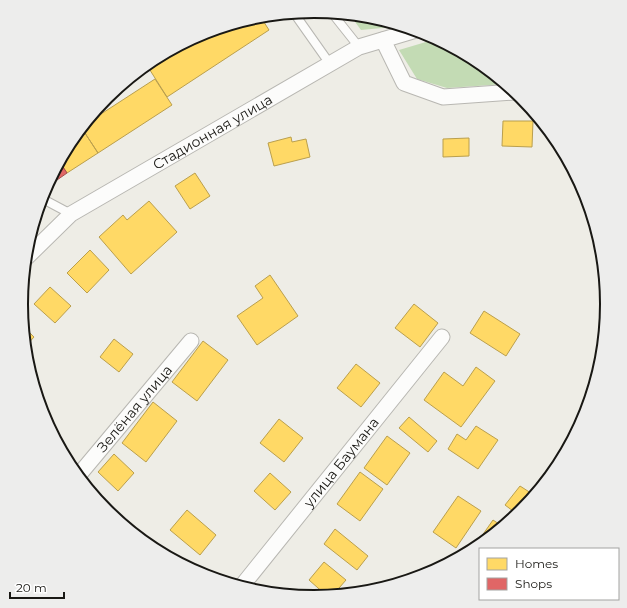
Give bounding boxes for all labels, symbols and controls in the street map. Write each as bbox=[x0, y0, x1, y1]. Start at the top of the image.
street label: Стадионная улица bbox=[150, 90, 276, 174]
street label: Зелёная улица bbox=[93, 361, 176, 456]
street label: улица Баумана bbox=[299, 414, 383, 512]
legend bbox=[479, 548, 619, 600]
text: Homes bbox=[515, 556, 558, 571]
scale bar bbox=[10, 574, 64, 600]
text: Shops bbox=[515, 576, 552, 591]
text: 20 m bbox=[16, 580, 47, 595]

